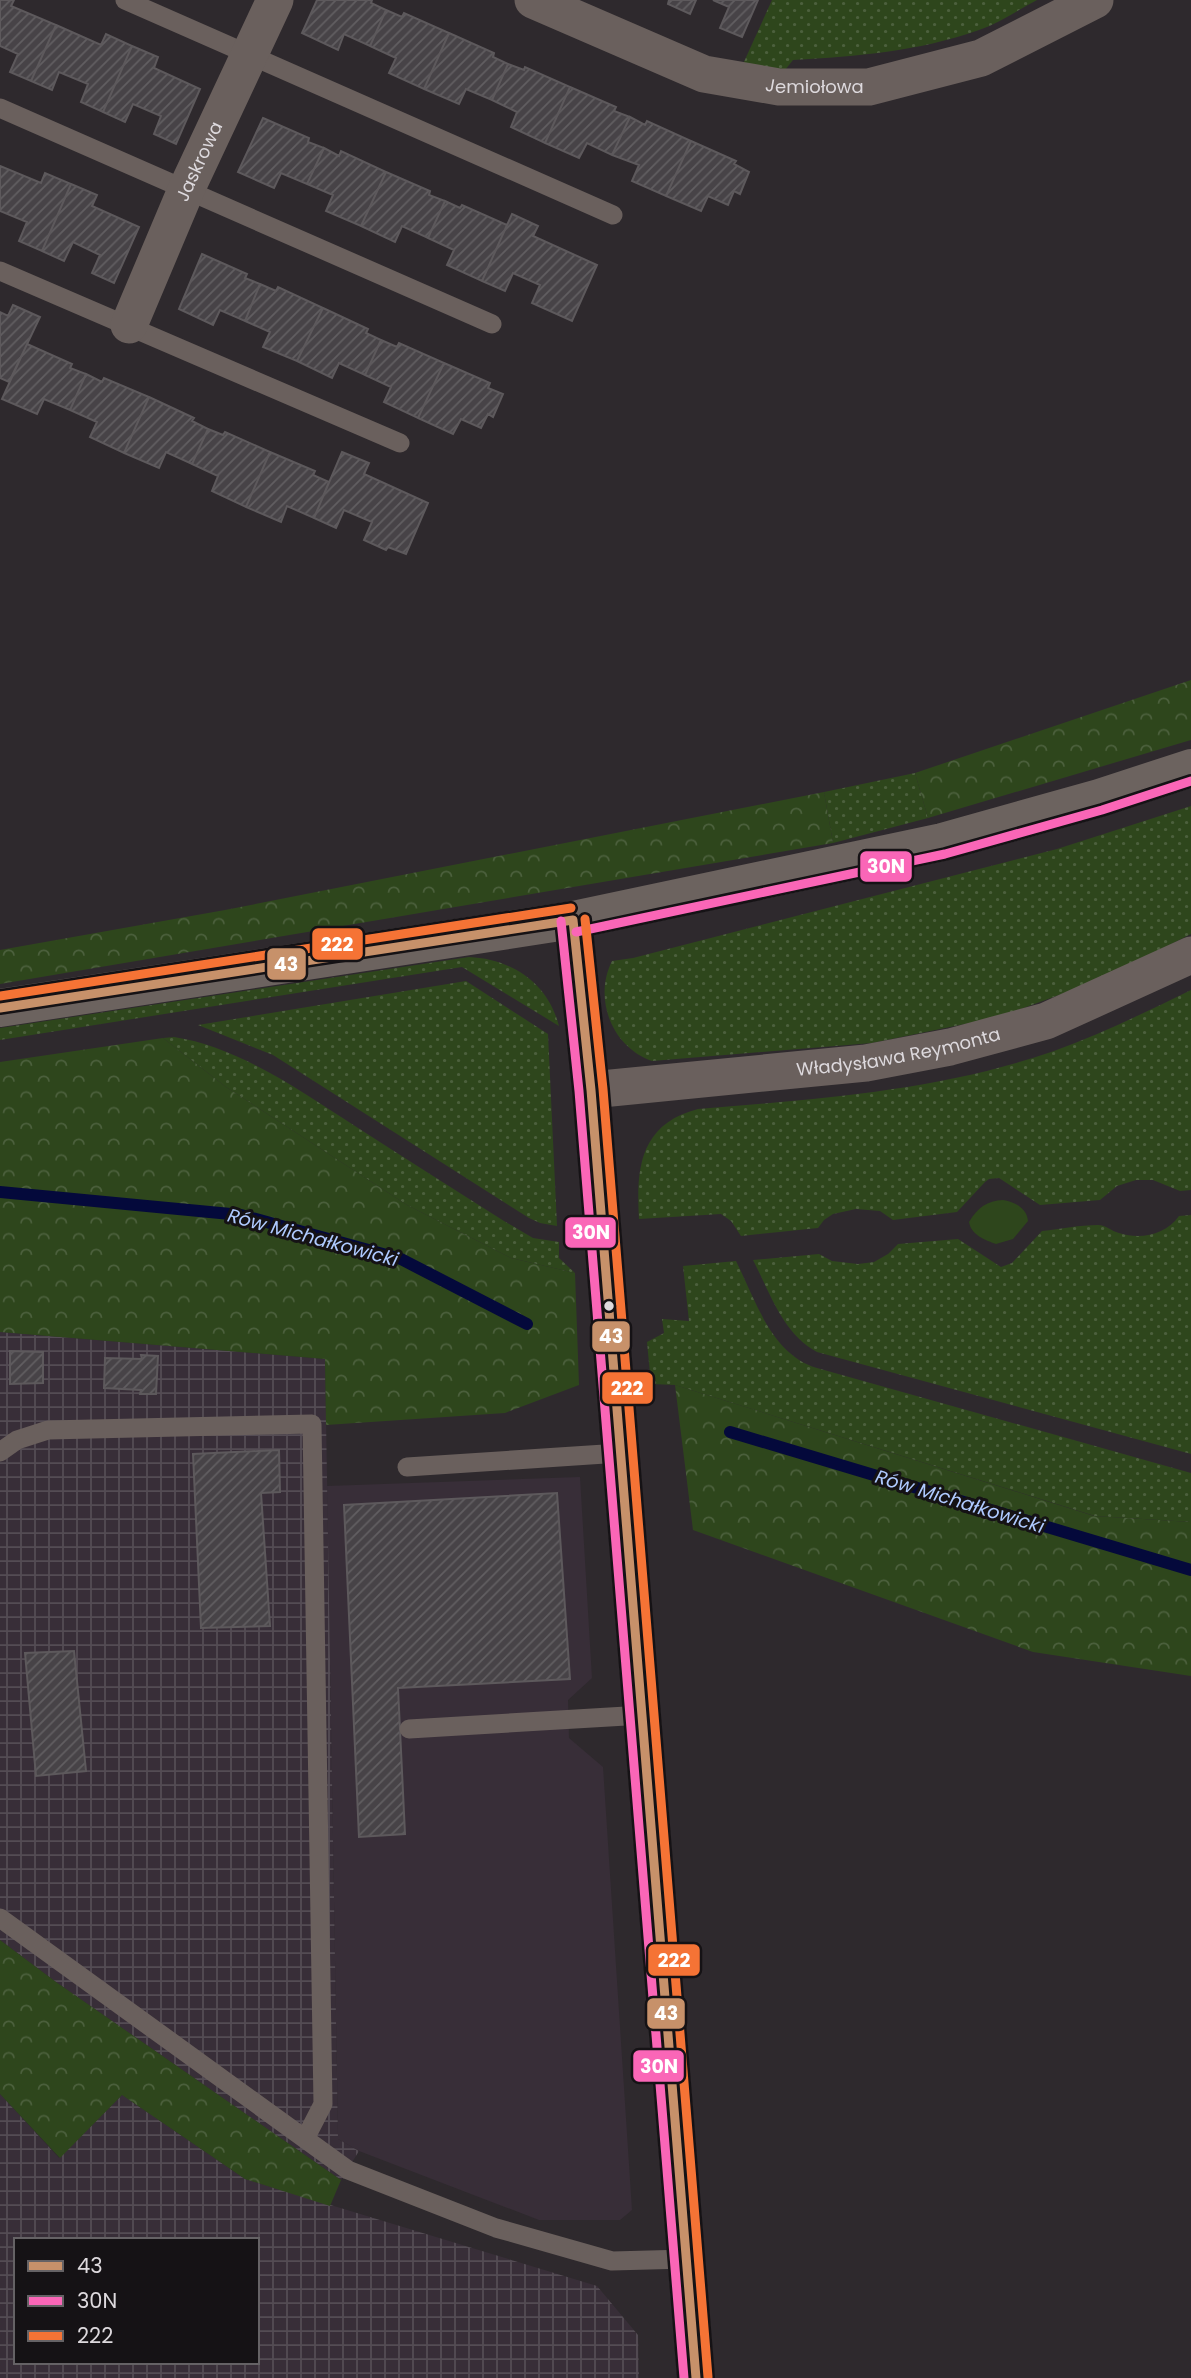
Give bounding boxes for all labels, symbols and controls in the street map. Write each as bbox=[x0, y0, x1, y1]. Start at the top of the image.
street label: Jemiołowa bbox=[764, 72, 864, 99]
street label: Jaskrowa bbox=[170, 117, 228, 205]
line badge: 30N bbox=[859, 850, 913, 883]
text: 30N bbox=[867, 853, 905, 880]
line badge: 222 bbox=[311, 927, 364, 961]
text: 222 bbox=[321, 931, 353, 958]
line badge: 43 bbox=[266, 947, 307, 981]
text: 43 bbox=[274, 951, 298, 978]
street label: Władysława Reymonta bbox=[795, 1021, 1003, 1082]
water label: Rów Michałkowicki bbox=[225, 1202, 401, 1273]
line badge: 30N bbox=[564, 1216, 617, 1249]
text: 30N bbox=[572, 1219, 610, 1246]
unlabelled marker bbox=[602, 1299, 616, 1313]
line badge: 43 bbox=[591, 1320, 631, 1353]
text: 43 bbox=[599, 1323, 623, 1350]
line badge: 222 bbox=[601, 1371, 654, 1405]
text: 222 bbox=[611, 1375, 643, 1402]
water label: Rów Michałkowicki bbox=[872, 1463, 1048, 1540]
line badge: 222 bbox=[647, 1943, 701, 1977]
text: 222 bbox=[658, 1947, 690, 1974]
line badge: 43 bbox=[646, 1997, 686, 2030]
text: 43 bbox=[654, 2000, 678, 2027]
line badge: 30N bbox=[632, 2049, 685, 2083]
text: 30N bbox=[640, 2053, 678, 2080]
legend bbox=[14, 2238, 259, 2364]
text: 43 bbox=[77, 2251, 103, 2280]
text: 30N bbox=[77, 2286, 117, 2315]
text: 222 bbox=[77, 2321, 113, 2350]

